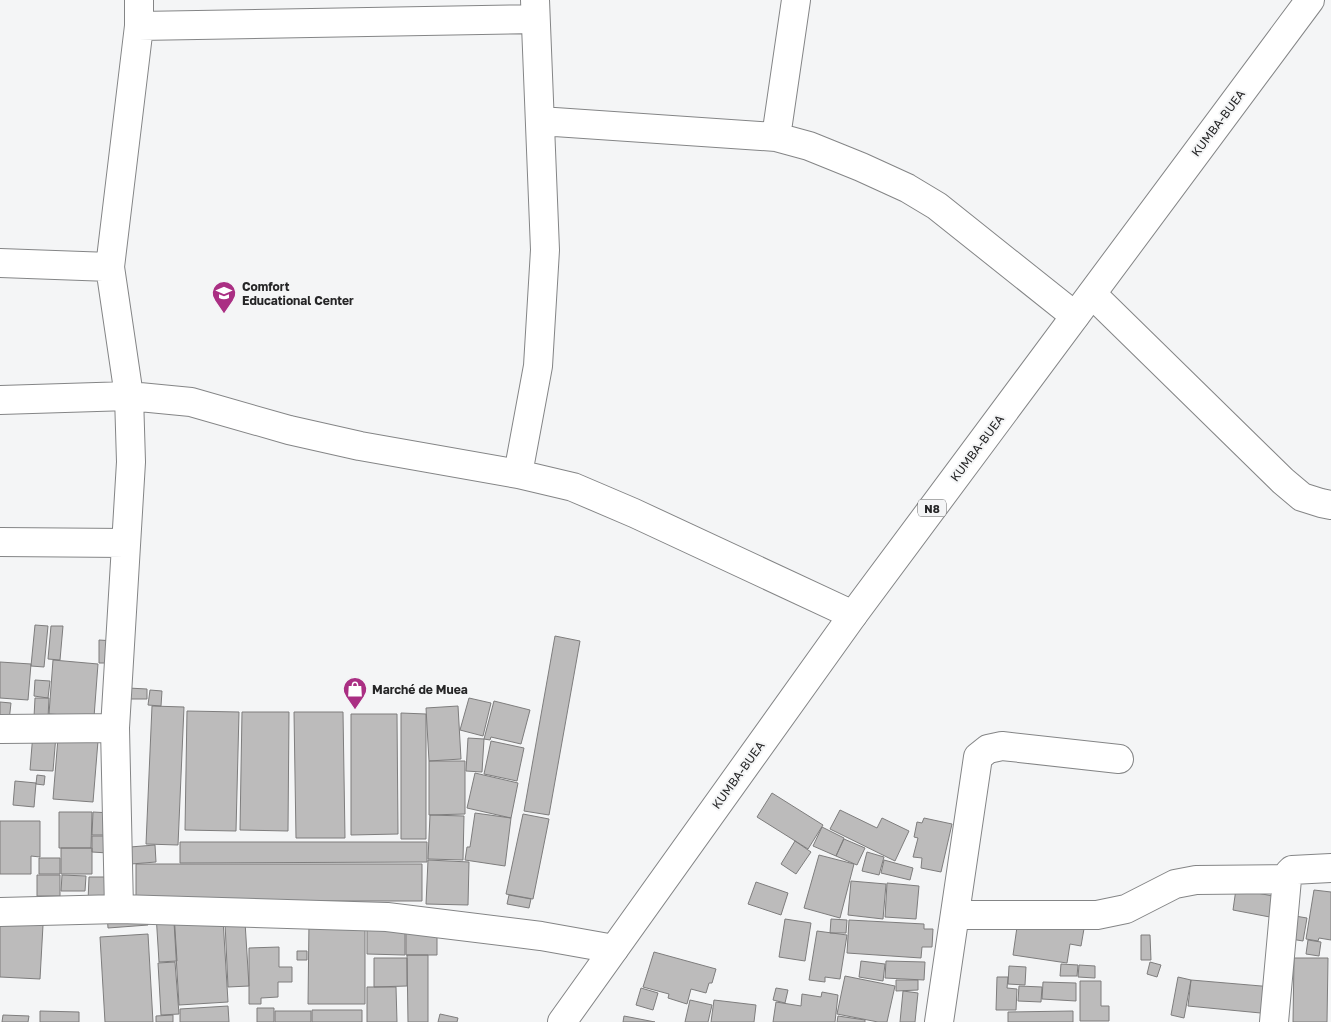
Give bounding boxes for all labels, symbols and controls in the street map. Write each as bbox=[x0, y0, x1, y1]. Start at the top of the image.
street label: KUMBA-BUEA bbox=[1188, 87, 1248, 159]
place label: Comfort Educational Center bbox=[242, 279, 354, 308]
school or university icon: Comfort Educational Center bbox=[211, 280, 237, 314]
street label: KUMBA-BUEA bbox=[947, 412, 1007, 484]
road number: N8 bbox=[918, 499, 946, 516]
shop icon: Marché de Muea bbox=[342, 676, 368, 710]
place label: Marché de Muea bbox=[372, 682, 468, 697]
street label: KUMBA-BUEA bbox=[708, 738, 768, 812]

